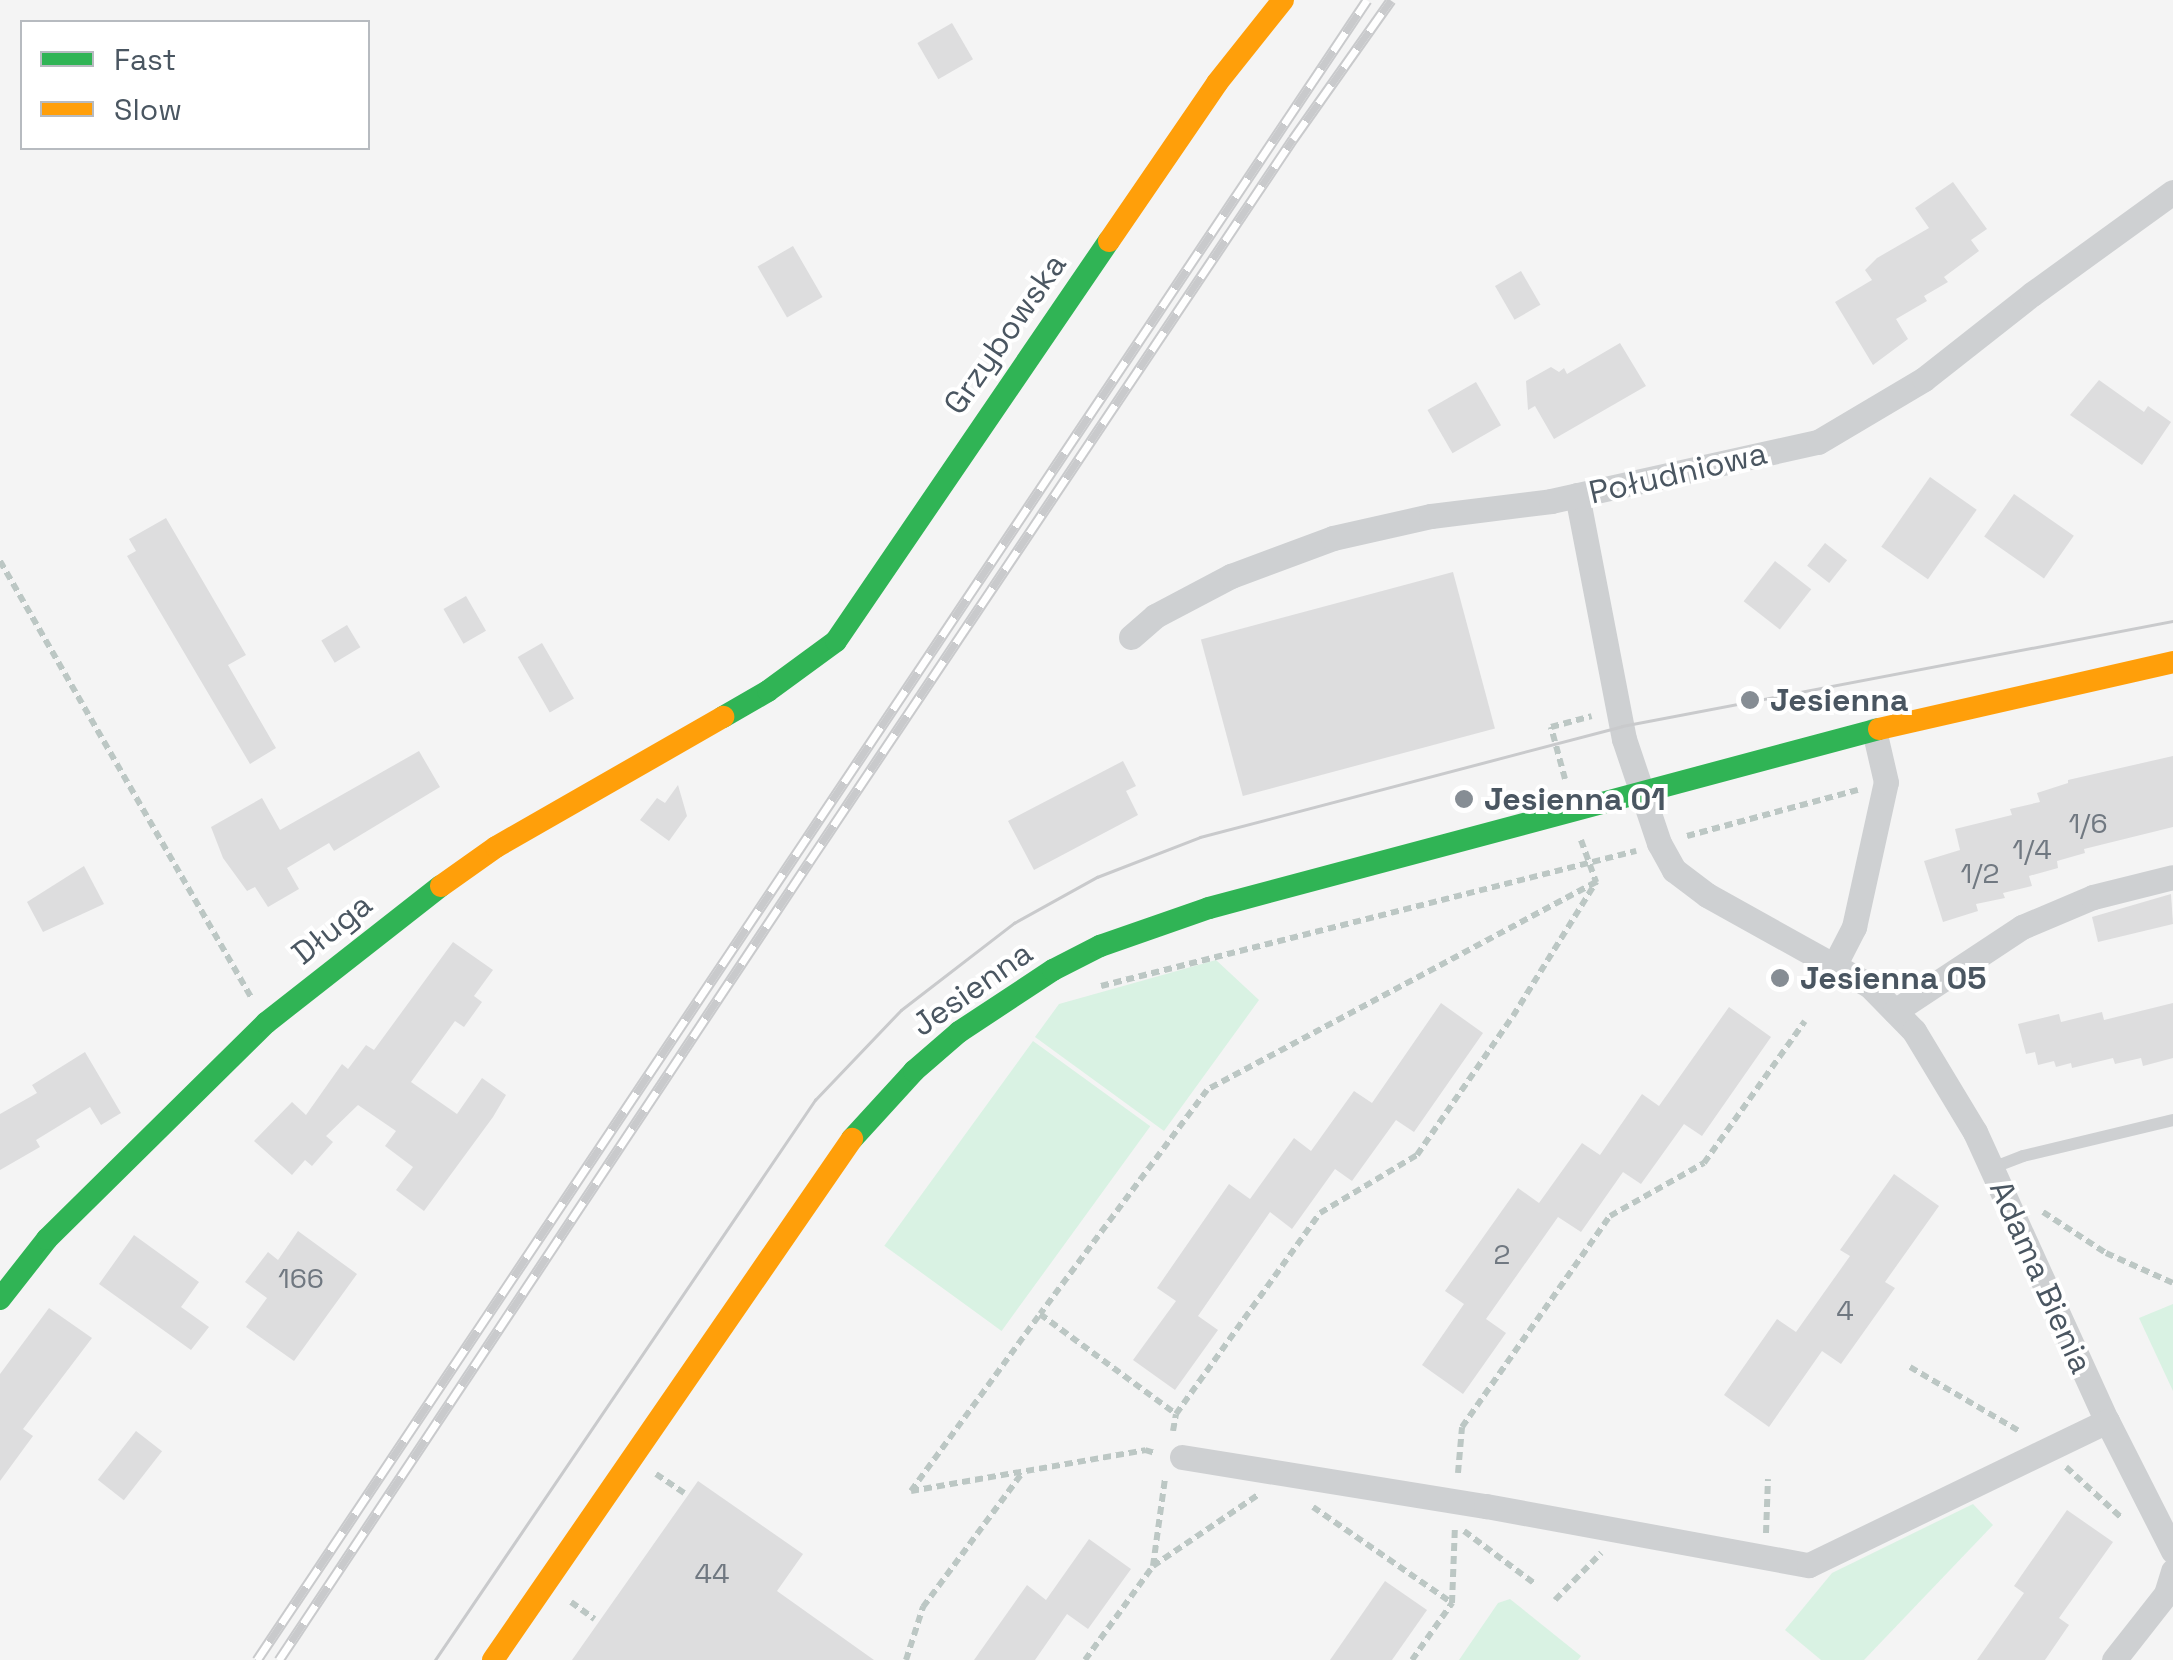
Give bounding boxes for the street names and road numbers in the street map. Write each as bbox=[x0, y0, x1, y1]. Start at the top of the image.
street label: Grzybowska bbox=[936, 246, 1074, 422]
street label: Południowa bbox=[1585, 434, 1771, 512]
street label: Długa bbox=[284, 885, 380, 973]
street label: Jesienna bbox=[904, 934, 1040, 1044]
street label: Adama Bienia bbox=[1981, 1175, 2101, 1379]

